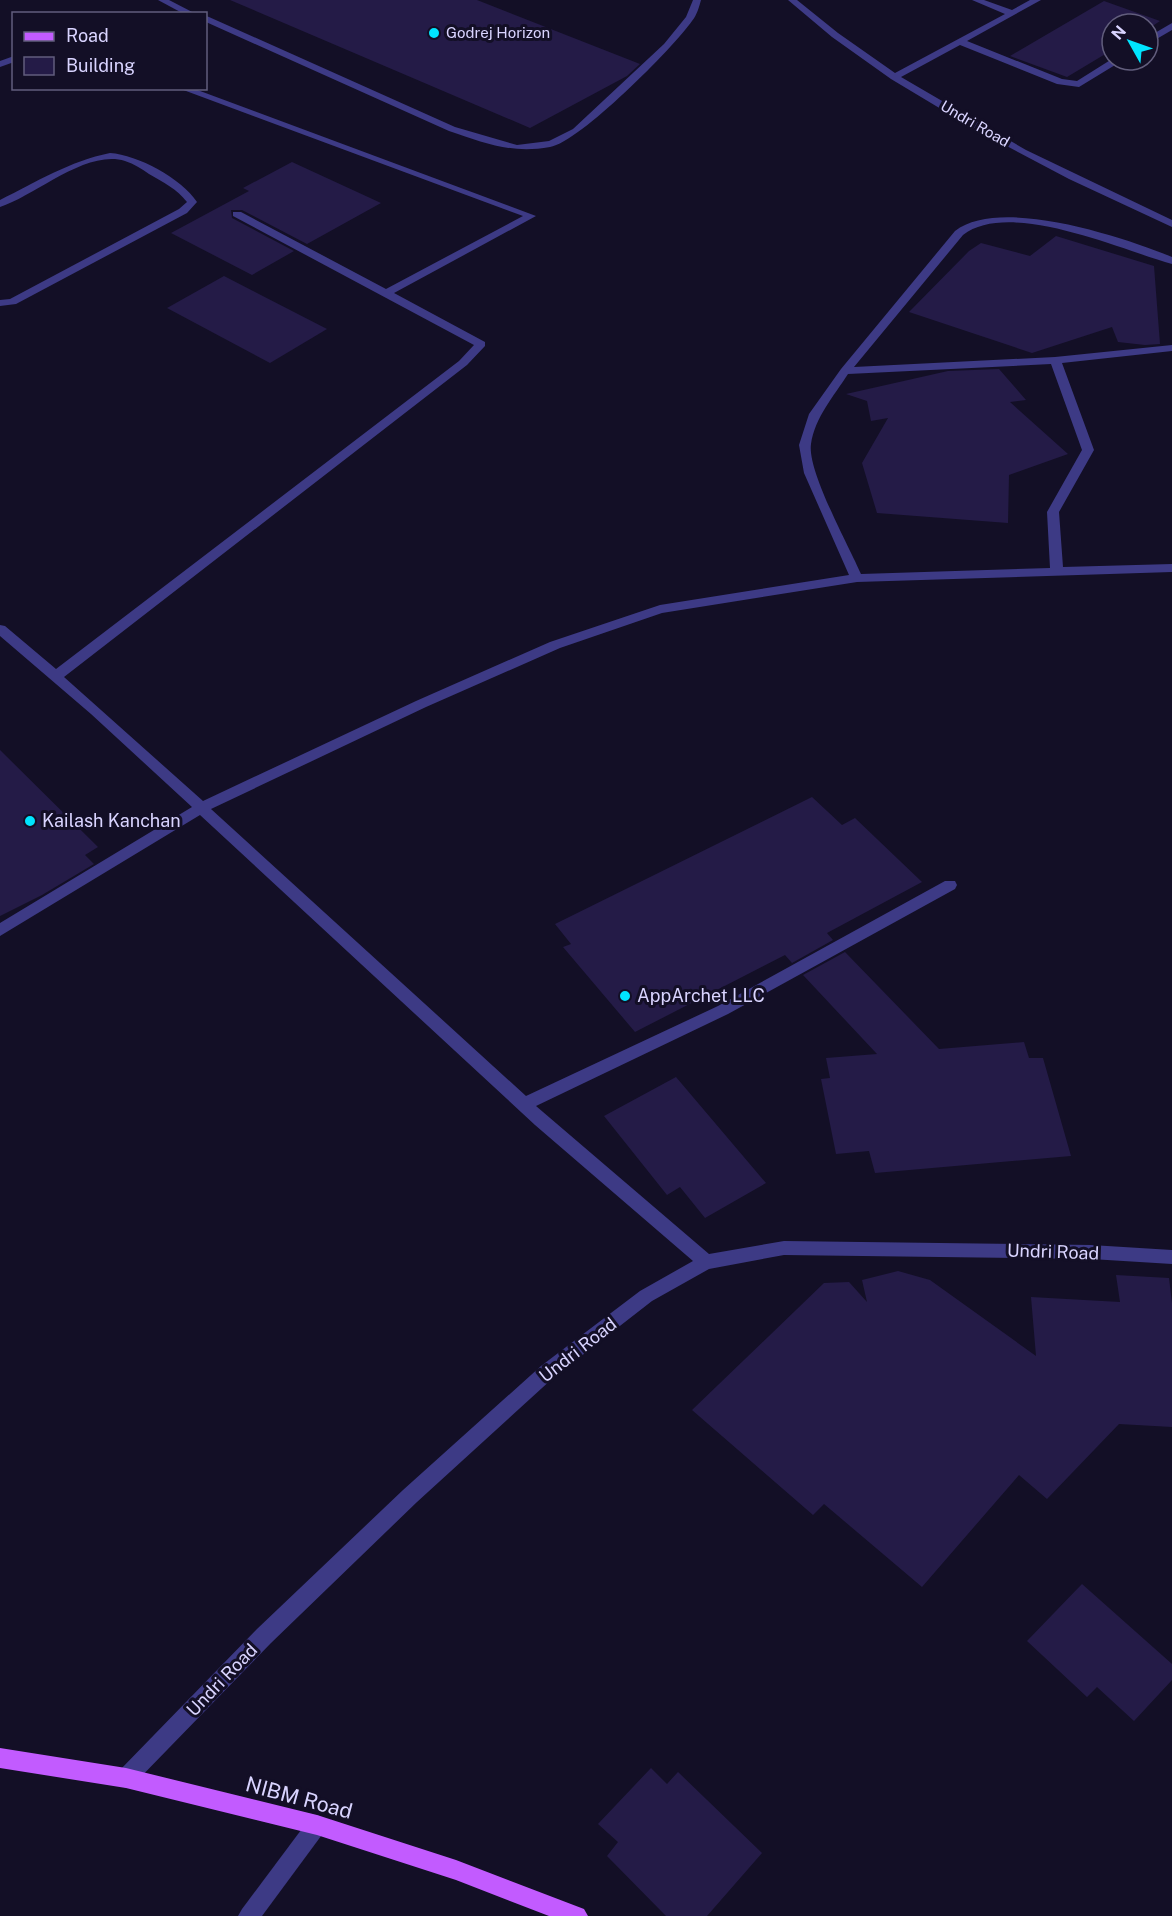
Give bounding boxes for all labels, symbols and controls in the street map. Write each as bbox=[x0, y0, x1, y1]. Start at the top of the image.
legend bbox=[12, 12, 207, 90]
north arrow bbox=[1100, 12, 1160, 72]
text: N bbox=[1108, 22, 1130, 44]
place label: Godrej Horizon bbox=[446, 24, 550, 41]
text: Road bbox=[66, 25, 109, 46]
marker: Godrej Horizon bbox=[427, 26, 441, 40]
text: Building bbox=[66, 55, 135, 76]
street label: Undri Road bbox=[938, 97, 1013, 150]
place label: Kailash Kanchan bbox=[42, 810, 181, 831]
marker: Kailash Kanchan bbox=[23, 814, 37, 828]
place label: AppArchet LLC bbox=[637, 985, 765, 1006]
marker: AppArchet LLC bbox=[618, 989, 632, 1003]
street label: Undri Road bbox=[1006, 1239, 1100, 1264]
street label: Undri Road bbox=[535, 1313, 621, 1386]
street label: Undri Road bbox=[182, 1639, 261, 1720]
street label: NIBM Road bbox=[243, 1771, 355, 1824]

